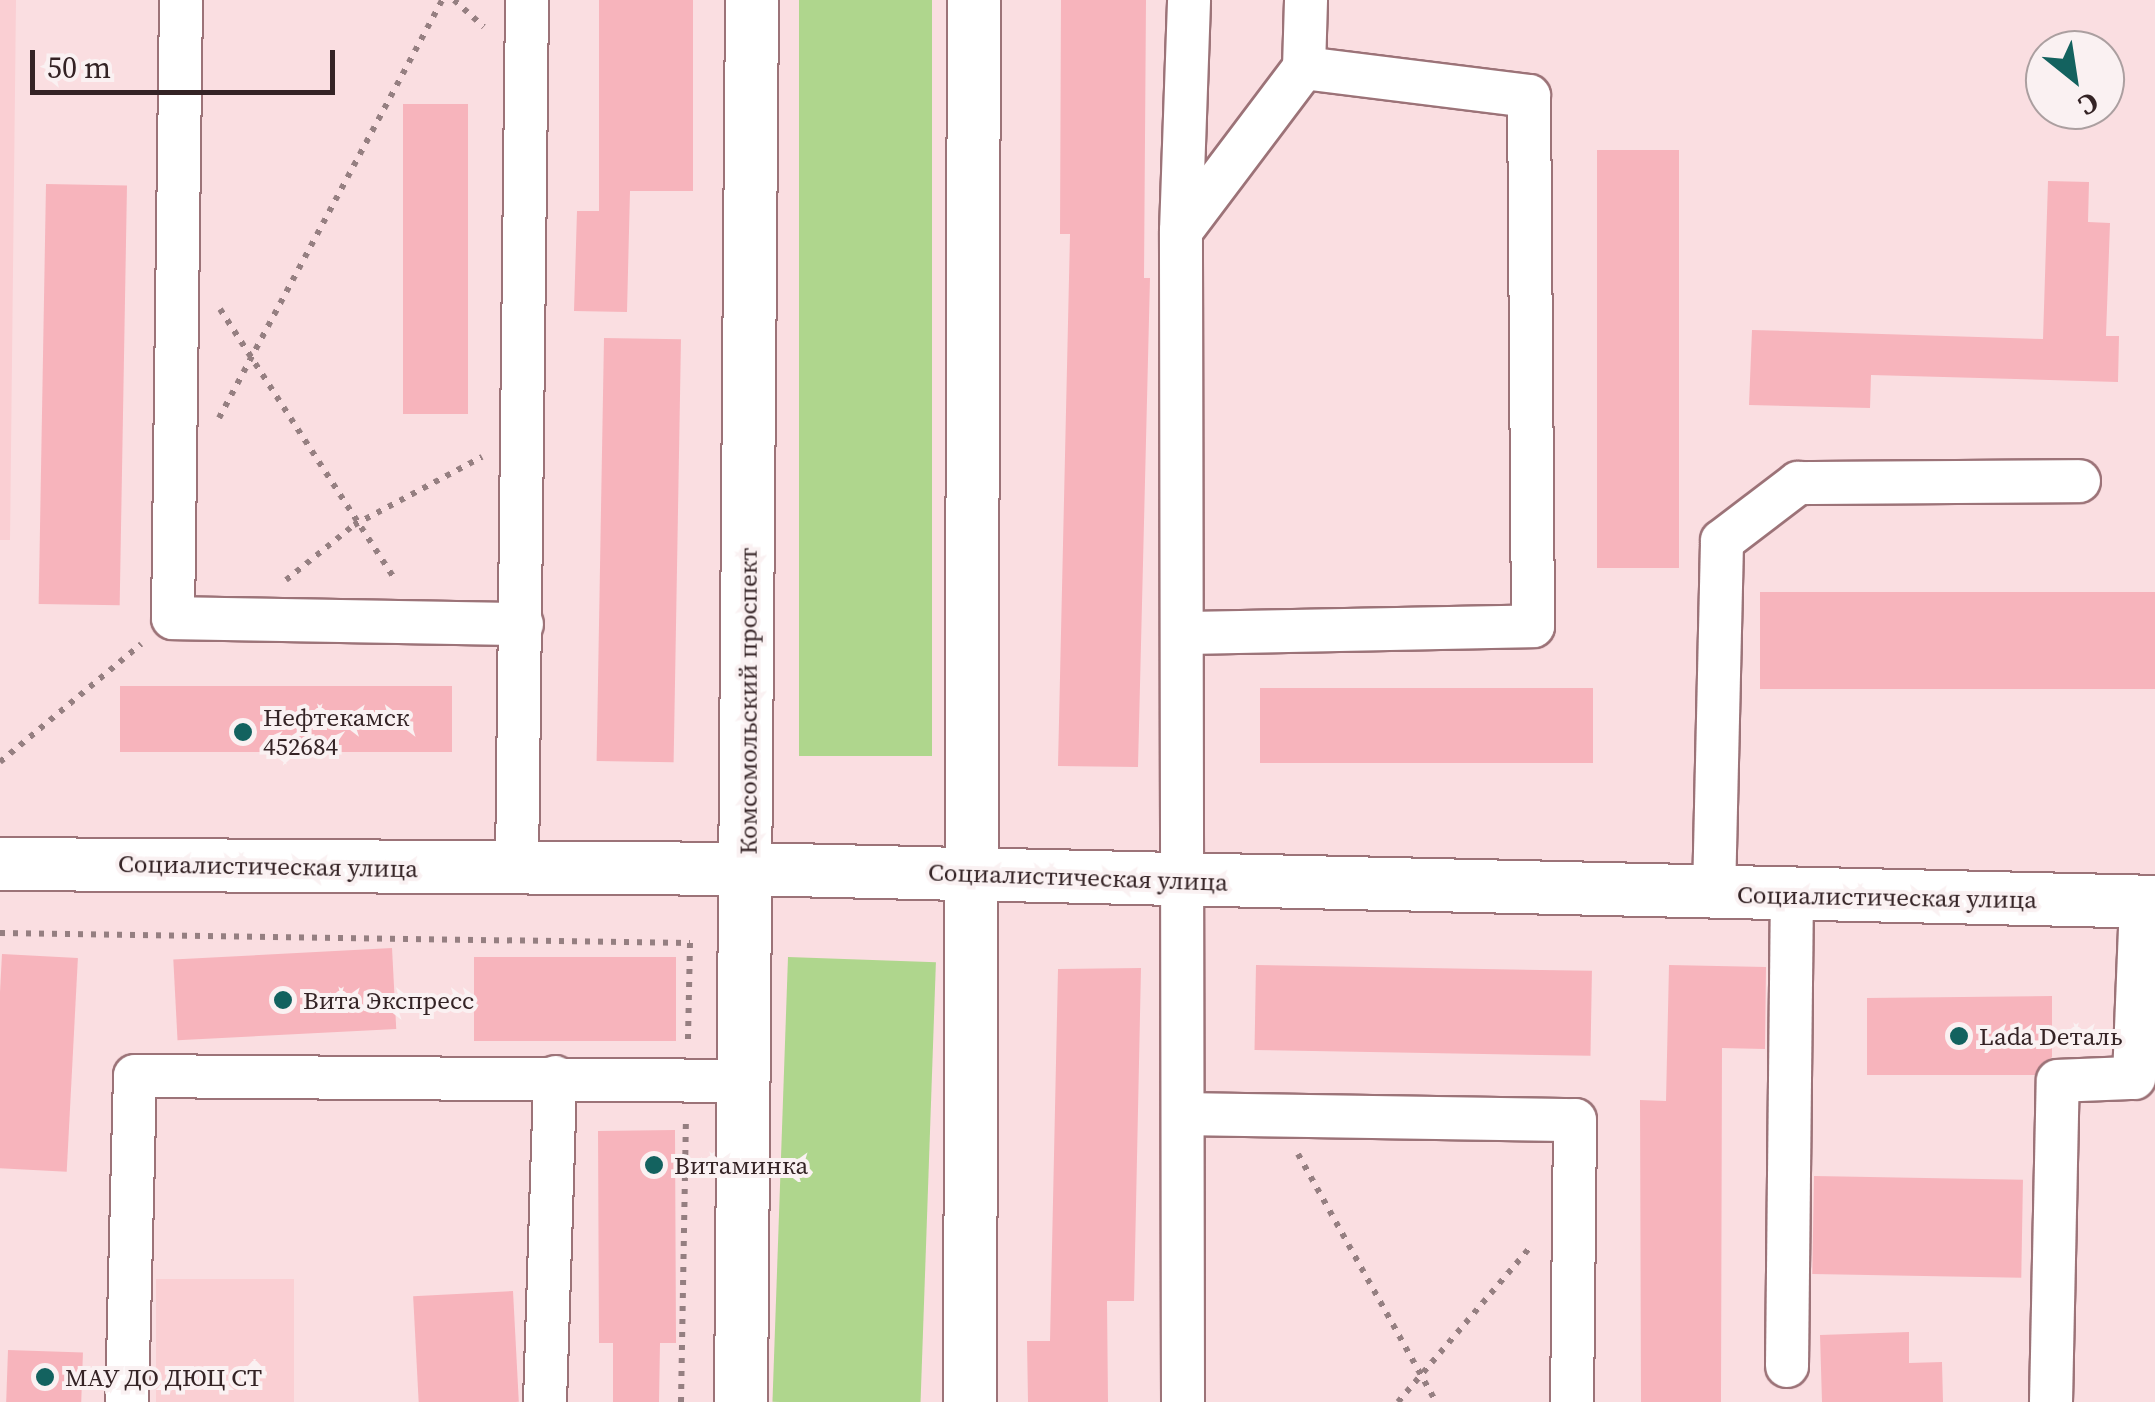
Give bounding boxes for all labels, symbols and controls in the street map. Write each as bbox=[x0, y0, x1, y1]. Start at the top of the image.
scale bar bbox=[35, 30, 340, 92]
north arrow bbox=[2025, 30, 2125, 130]
text: 50 m bbox=[47, 47, 111, 88]
text: С bbox=[2072, 83, 2106, 125]
street label: Комсомольский проспект bbox=[733, 547, 763, 855]
place label: Нефтекамск 452684 bbox=[263, 703, 410, 762]
marker: Нефтекамск 452684 bbox=[232, 721, 254, 743]
street label: Социалистическая улица bbox=[118, 848, 418, 884]
street label: Социалистическая улица bbox=[928, 857, 1228, 897]
street label: Социалистическая улица bbox=[1737, 879, 2037, 915]
place label: Вита Экспресс bbox=[303, 985, 474, 1015]
marker: Вита Экспресс bbox=[272, 989, 294, 1011]
place label: Lada Dеталь bbox=[1979, 1021, 2123, 1051]
marker: Lada Dеталь bbox=[1948, 1025, 1970, 1047]
place label: Витаминка bbox=[674, 1150, 808, 1180]
marker: Витаминка bbox=[643, 1154, 665, 1176]
place label: МАУ ДО ДЮЦ СТ bbox=[65, 1362, 263, 1392]
marker: МАУ ДО ДЮЦ СТ bbox=[34, 1366, 56, 1388]

